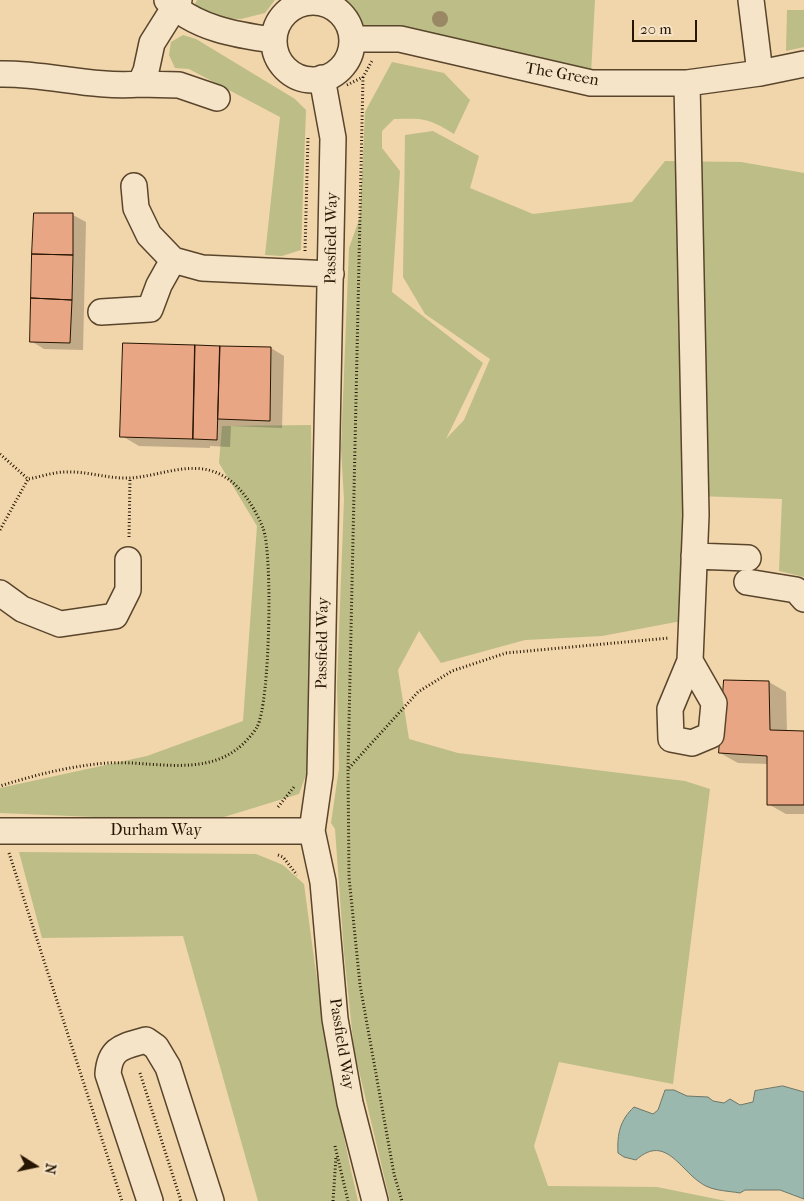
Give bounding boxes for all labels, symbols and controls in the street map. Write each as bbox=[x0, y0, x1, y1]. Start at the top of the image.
scale bar bbox=[634, 10, 699, 42]
text: 20 m bbox=[640, 20, 672, 38]
street label: The Green bbox=[524, 59, 600, 91]
street label: Passfield Way bbox=[322, 192, 342, 284]
street label: Passfield Way bbox=[313, 597, 333, 689]
street label: Durham Way bbox=[110, 821, 202, 841]
street label: Passfield Way bbox=[324, 997, 358, 1091]
north arrow bbox=[10, 1141, 60, 1191]
text: N bbox=[41, 1162, 60, 1175]

